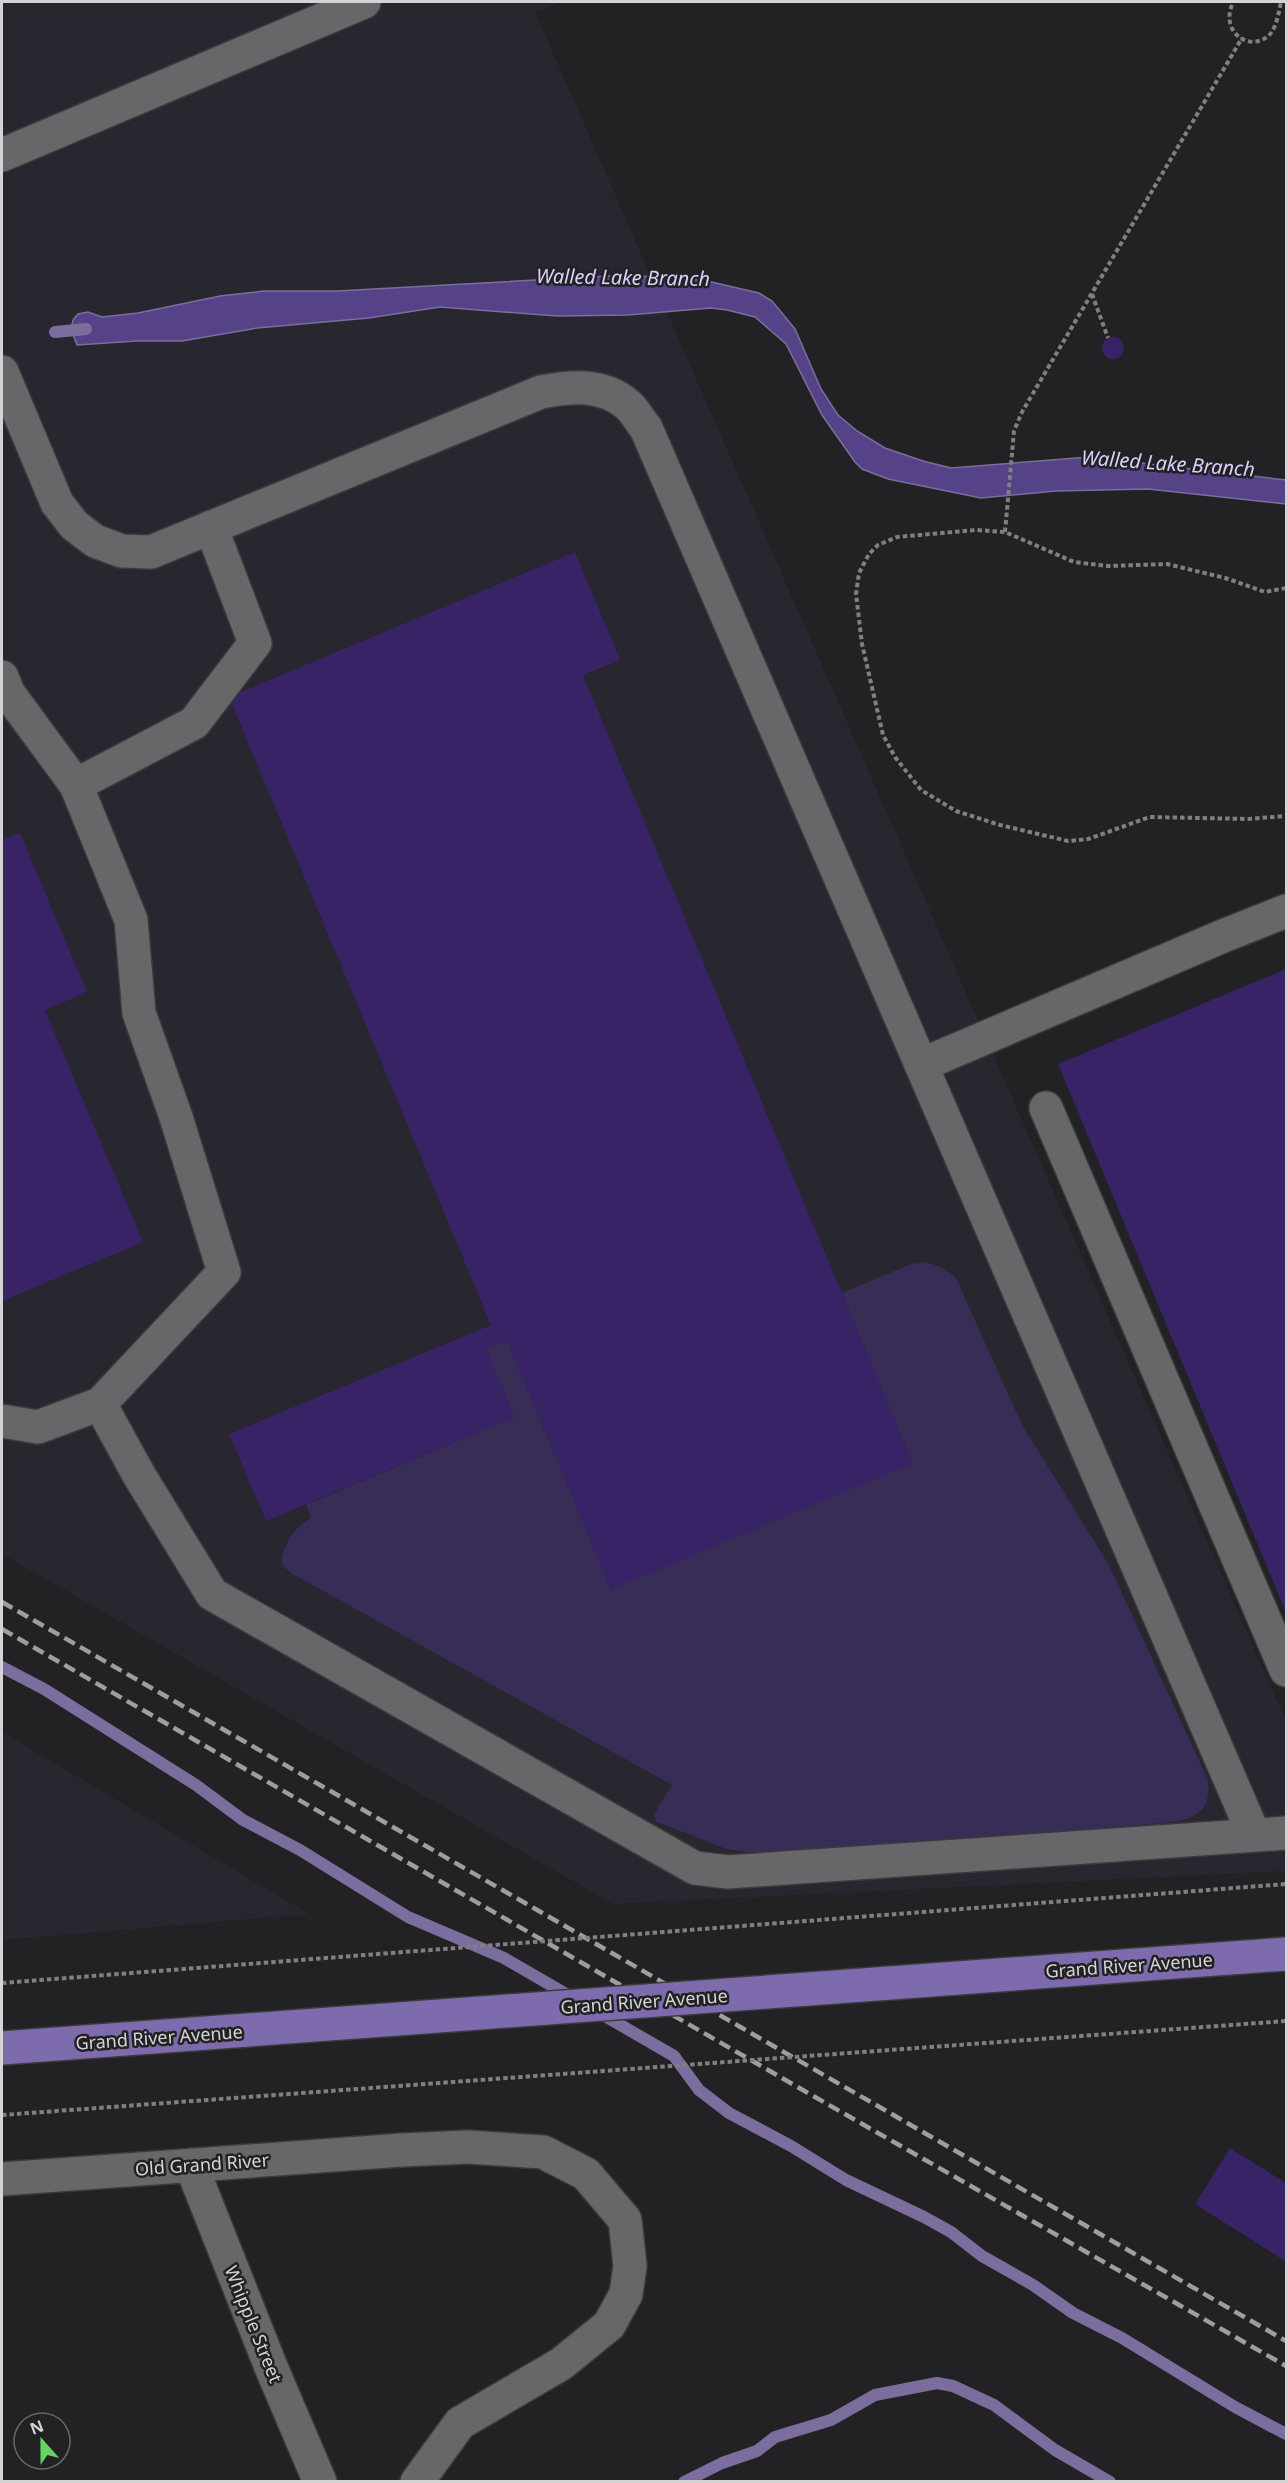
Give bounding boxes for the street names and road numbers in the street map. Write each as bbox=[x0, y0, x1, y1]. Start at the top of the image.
street label: Grand River Avenue bbox=[1045, 1947, 1213, 1983]
street label: Grand River Avenue bbox=[560, 1983, 728, 2019]
street label: Grand River Avenue bbox=[75, 2019, 243, 2055]
street label: Old Grand River bbox=[134, 2147, 270, 2181]
street label: Whipple Street bbox=[220, 2262, 289, 2387]

